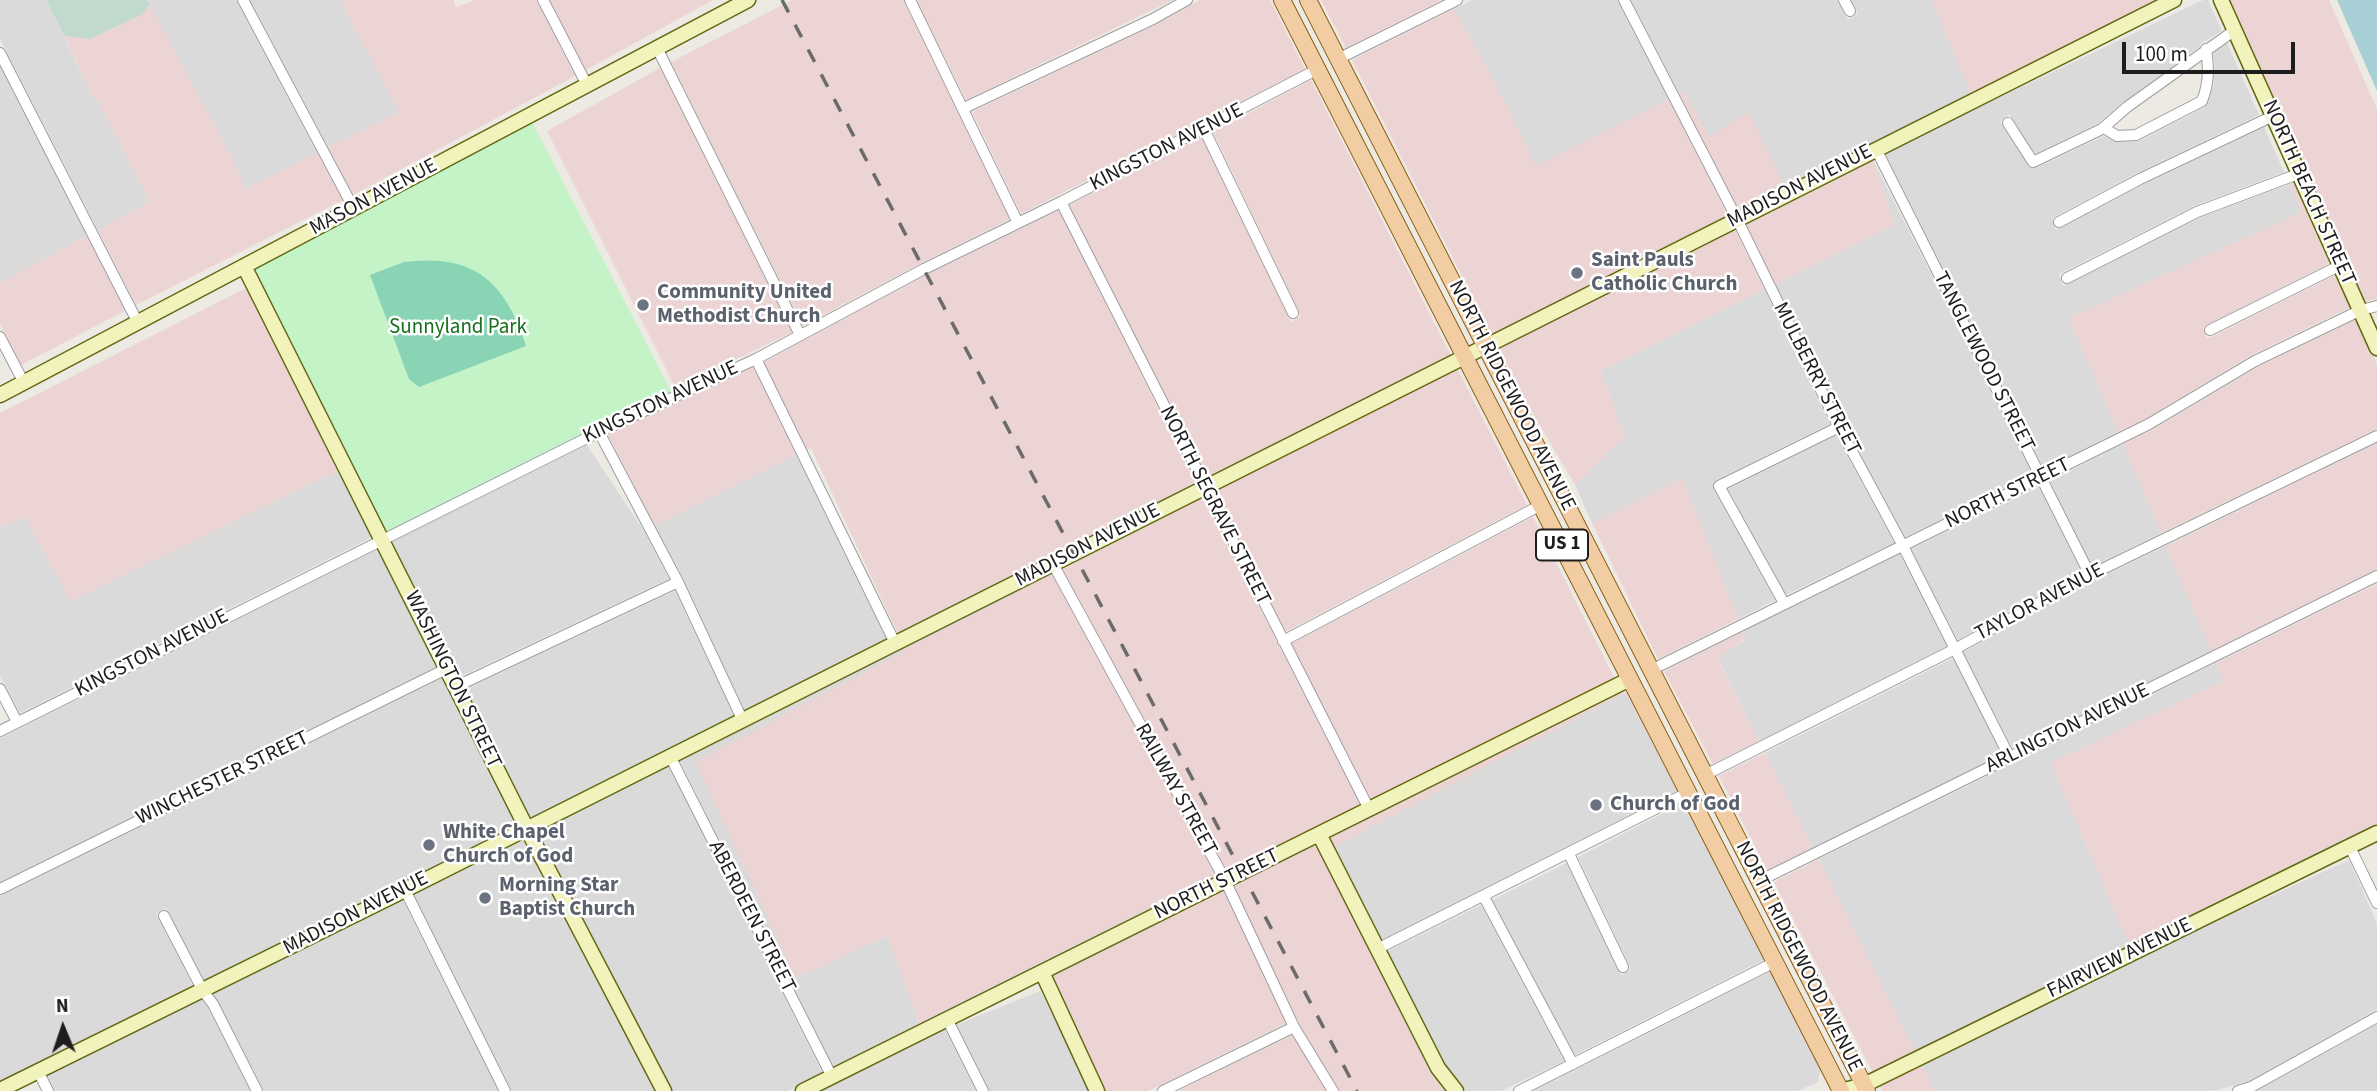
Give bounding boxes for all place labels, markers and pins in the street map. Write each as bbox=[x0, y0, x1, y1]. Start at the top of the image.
place label: Saint Pauls Catholic Church bbox=[1591, 248, 1738, 298]
marker: Saint Pauls Catholic Church bbox=[1569, 265, 1585, 281]
place label: Community United Methodist Church bbox=[657, 280, 832, 330]
marker: Community United Methodist Church bbox=[635, 297, 651, 313]
place label: Church of God bbox=[1610, 792, 1740, 818]
marker: Church of God bbox=[1588, 797, 1604, 813]
place label: White Chapel Church of God bbox=[443, 820, 573, 870]
marker: White Chapel Church of God bbox=[421, 837, 437, 853]
place label: Morning Star Baptist Church bbox=[499, 873, 635, 923]
marker: Morning Star Baptist Church bbox=[477, 890, 493, 906]

